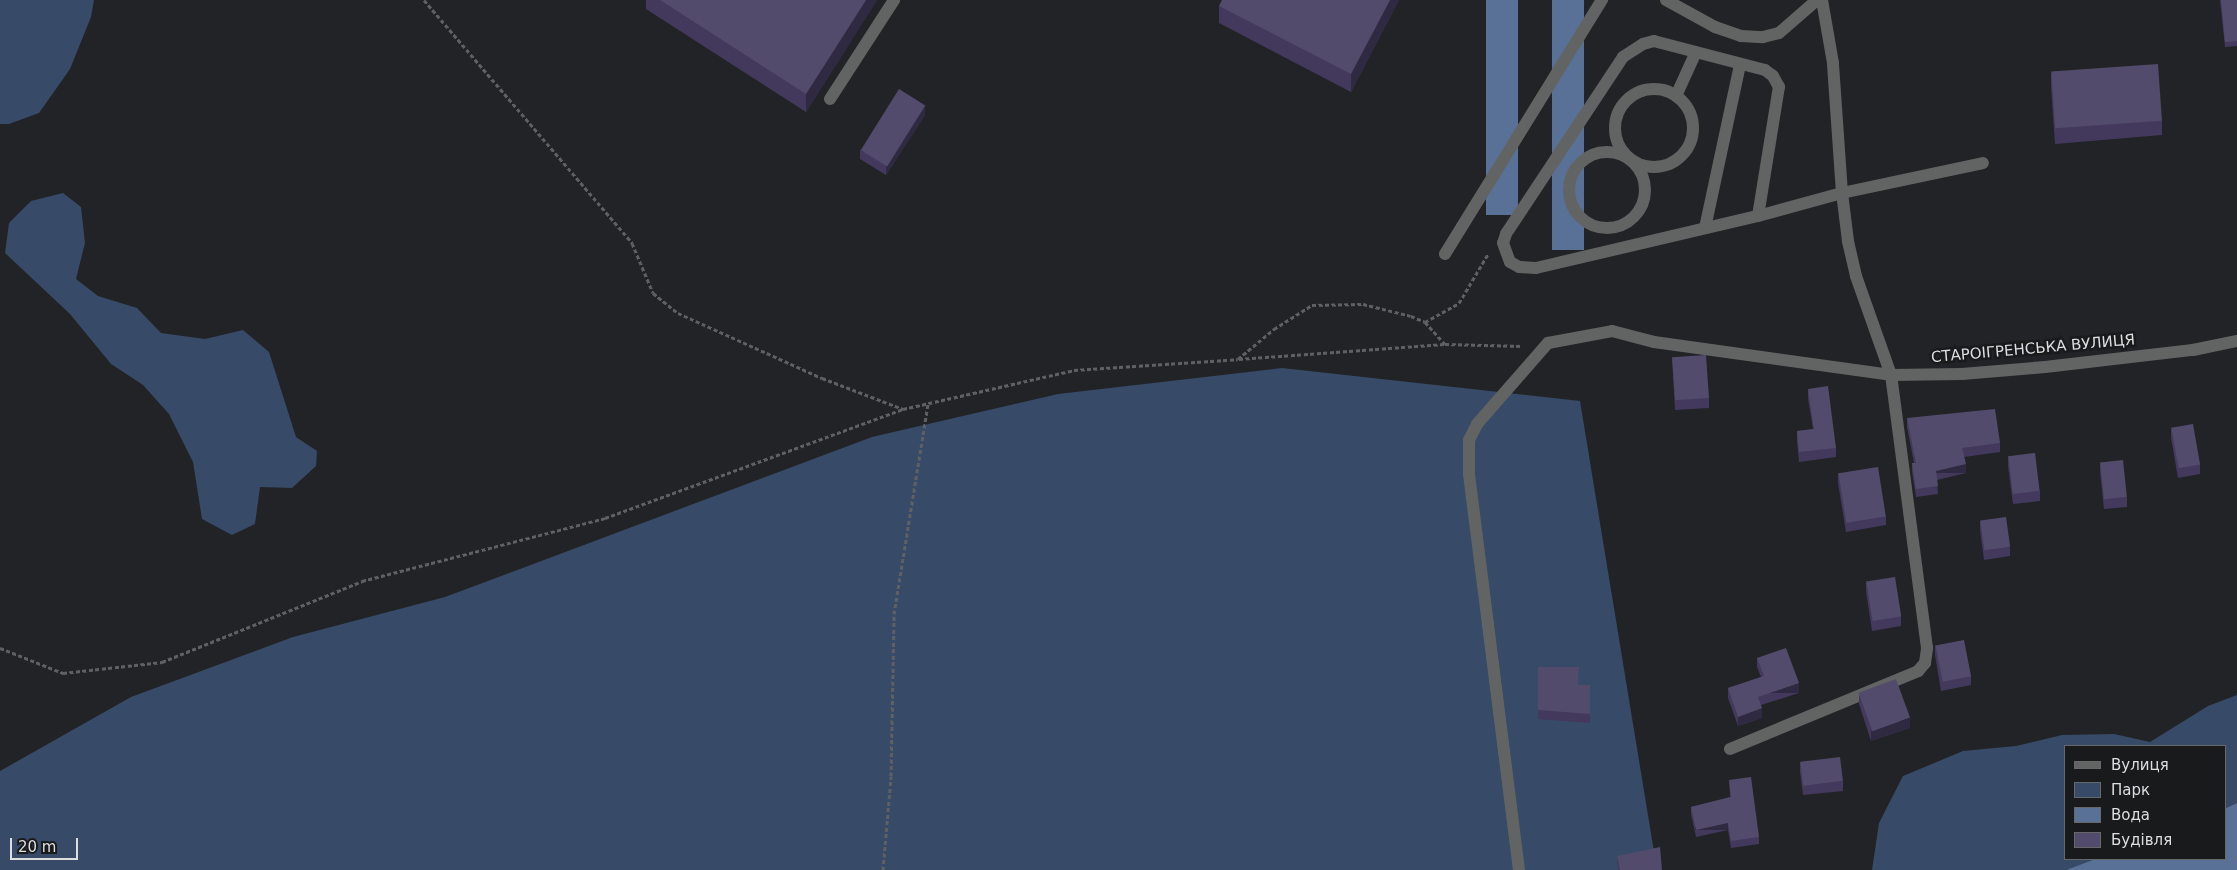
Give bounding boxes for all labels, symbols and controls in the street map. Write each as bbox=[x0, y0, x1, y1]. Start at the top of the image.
street label: СТАРОІГРЕНСЬКА ВУЛИЦЯ bbox=[1930, 331, 2136, 367]
legend bbox=[2064, 745, 2227, 860]
text: Вулиця bbox=[2111, 756, 2169, 774]
text: Парк bbox=[2111, 781, 2150, 799]
text: Вода bbox=[2111, 806, 2150, 824]
scale bar bbox=[12, 828, 80, 860]
text: Будівля bbox=[2111, 831, 2172, 849]
text: 20 m bbox=[18, 838, 56, 856]

